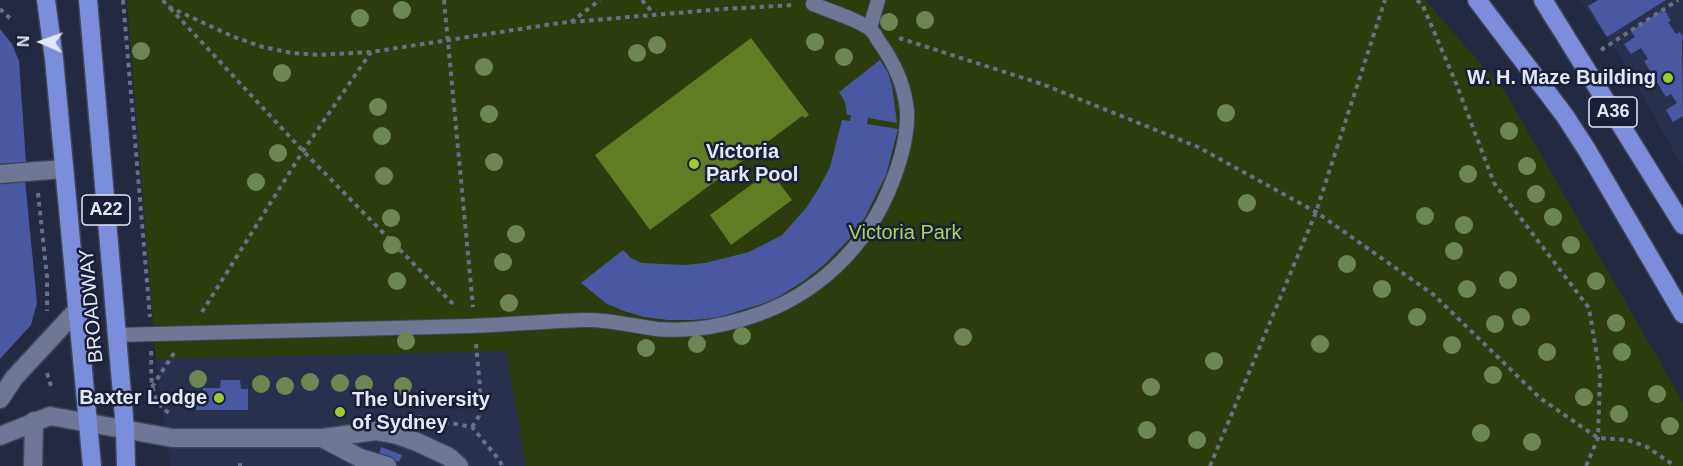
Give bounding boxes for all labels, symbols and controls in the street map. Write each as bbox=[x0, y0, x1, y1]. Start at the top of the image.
north arrow bbox=[12, 12, 72, 72]
text: N bbox=[15, 35, 32, 47]
place label: W. H. Maze Building bbox=[1467, 66, 1656, 90]
marker: W. H. Maze Building bbox=[1661, 71, 1675, 85]
road number: A36 bbox=[1589, 97, 1637, 127]
place label: Victoria Park Pool bbox=[706, 140, 798, 187]
marker: Victoria Park Pool bbox=[687, 157, 701, 171]
road number: A22 bbox=[82, 195, 130, 225]
park label: Victoria Park bbox=[848, 221, 962, 245]
street label: BROADWAY bbox=[75, 248, 109, 364]
place label: Baxter Lodge bbox=[79, 386, 207, 410]
place label: The University of Sydney bbox=[352, 388, 490, 435]
marker: Baxter Lodge bbox=[212, 391, 226, 405]
marker: The University of Sydney bbox=[333, 405, 347, 419]

